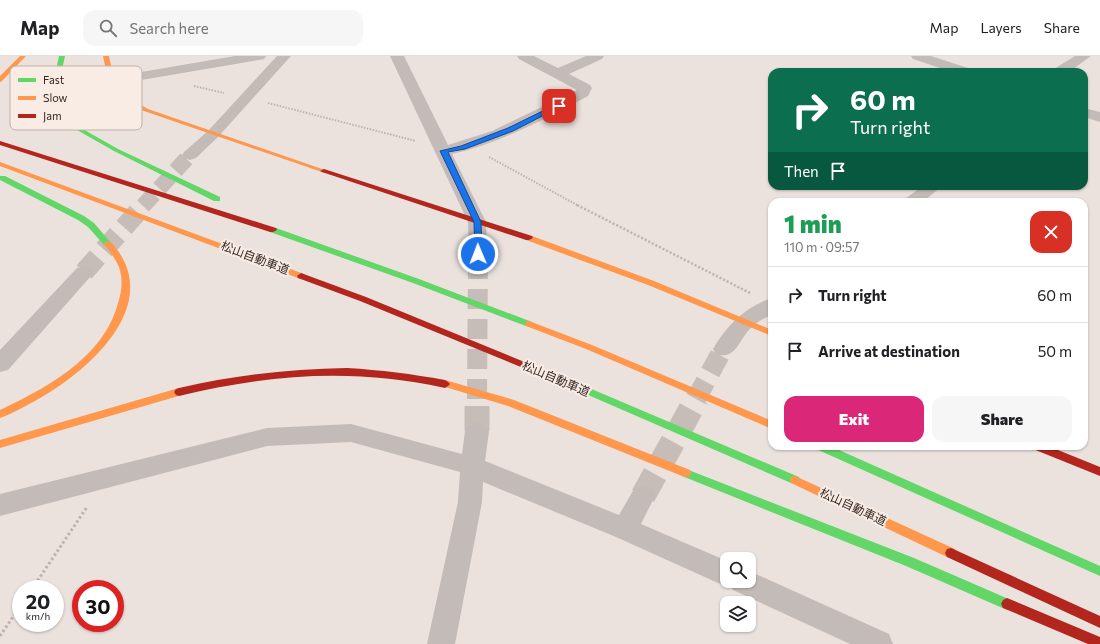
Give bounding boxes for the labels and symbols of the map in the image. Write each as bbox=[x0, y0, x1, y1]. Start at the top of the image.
legend bbox=[10, 66, 142, 130]
text: Fast bbox=[43, 73, 65, 86]
pin bbox=[542, 89, 576, 123]
text: Slow bbox=[43, 91, 68, 104]
text: Jam bbox=[43, 109, 62, 123]
position arrow bbox=[457, 233, 499, 275]
street label: 松山自動車道 bbox=[219, 238, 291, 277]
street label: 松山自動車道 bbox=[521, 358, 592, 399]
street label: 松山自動車道 bbox=[818, 485, 889, 528]
speed limit sign: 30 bbox=[72, 580, 124, 632]

